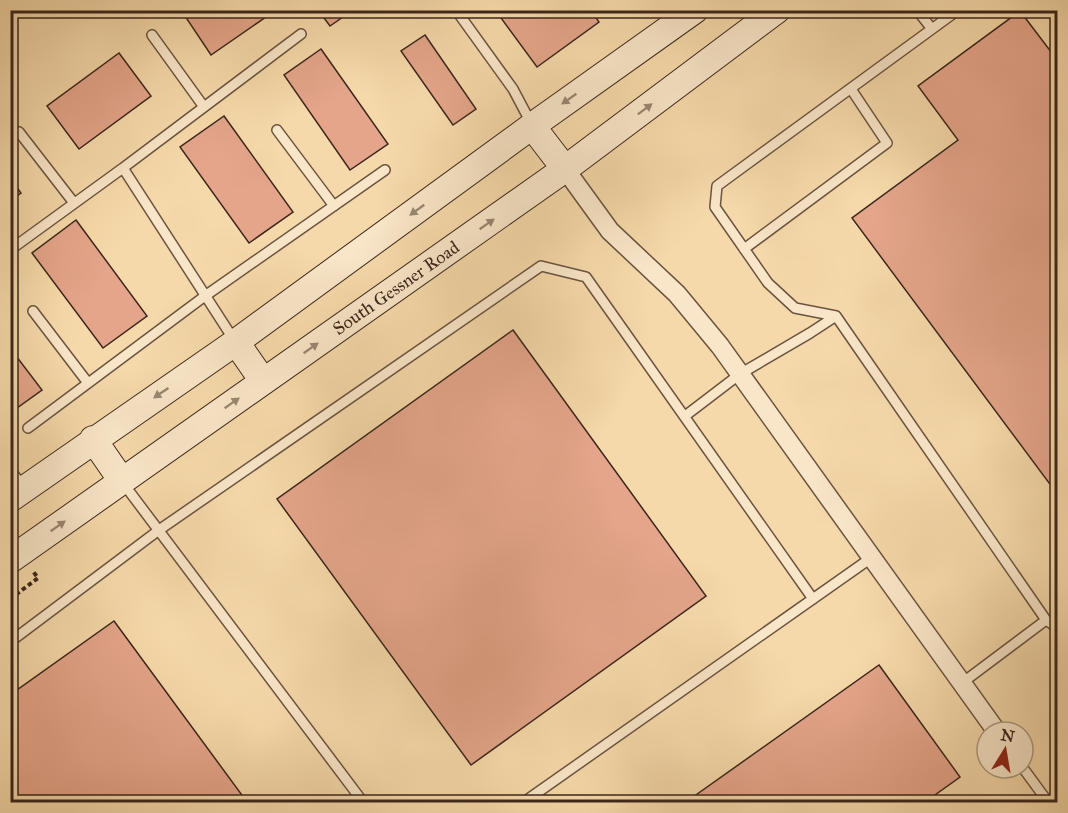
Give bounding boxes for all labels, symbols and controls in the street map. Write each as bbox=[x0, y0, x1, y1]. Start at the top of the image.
one-way arrow bbox=[562, 93, 578, 105]
one-way arrow bbox=[638, 104, 653, 116]
one-way arrow bbox=[410, 203, 425, 215]
one-way arrow bbox=[479, 218, 495, 230]
street label: South Gessner Road bbox=[328, 236, 464, 340]
one-way arrow bbox=[302, 342, 318, 354]
one-way arrow bbox=[153, 387, 169, 398]
one-way arrow bbox=[224, 398, 240, 409]
one-way arrow bbox=[50, 520, 66, 532]
north arrow bbox=[975, 720, 1035, 780]
text: N bbox=[999, 725, 1017, 746]

